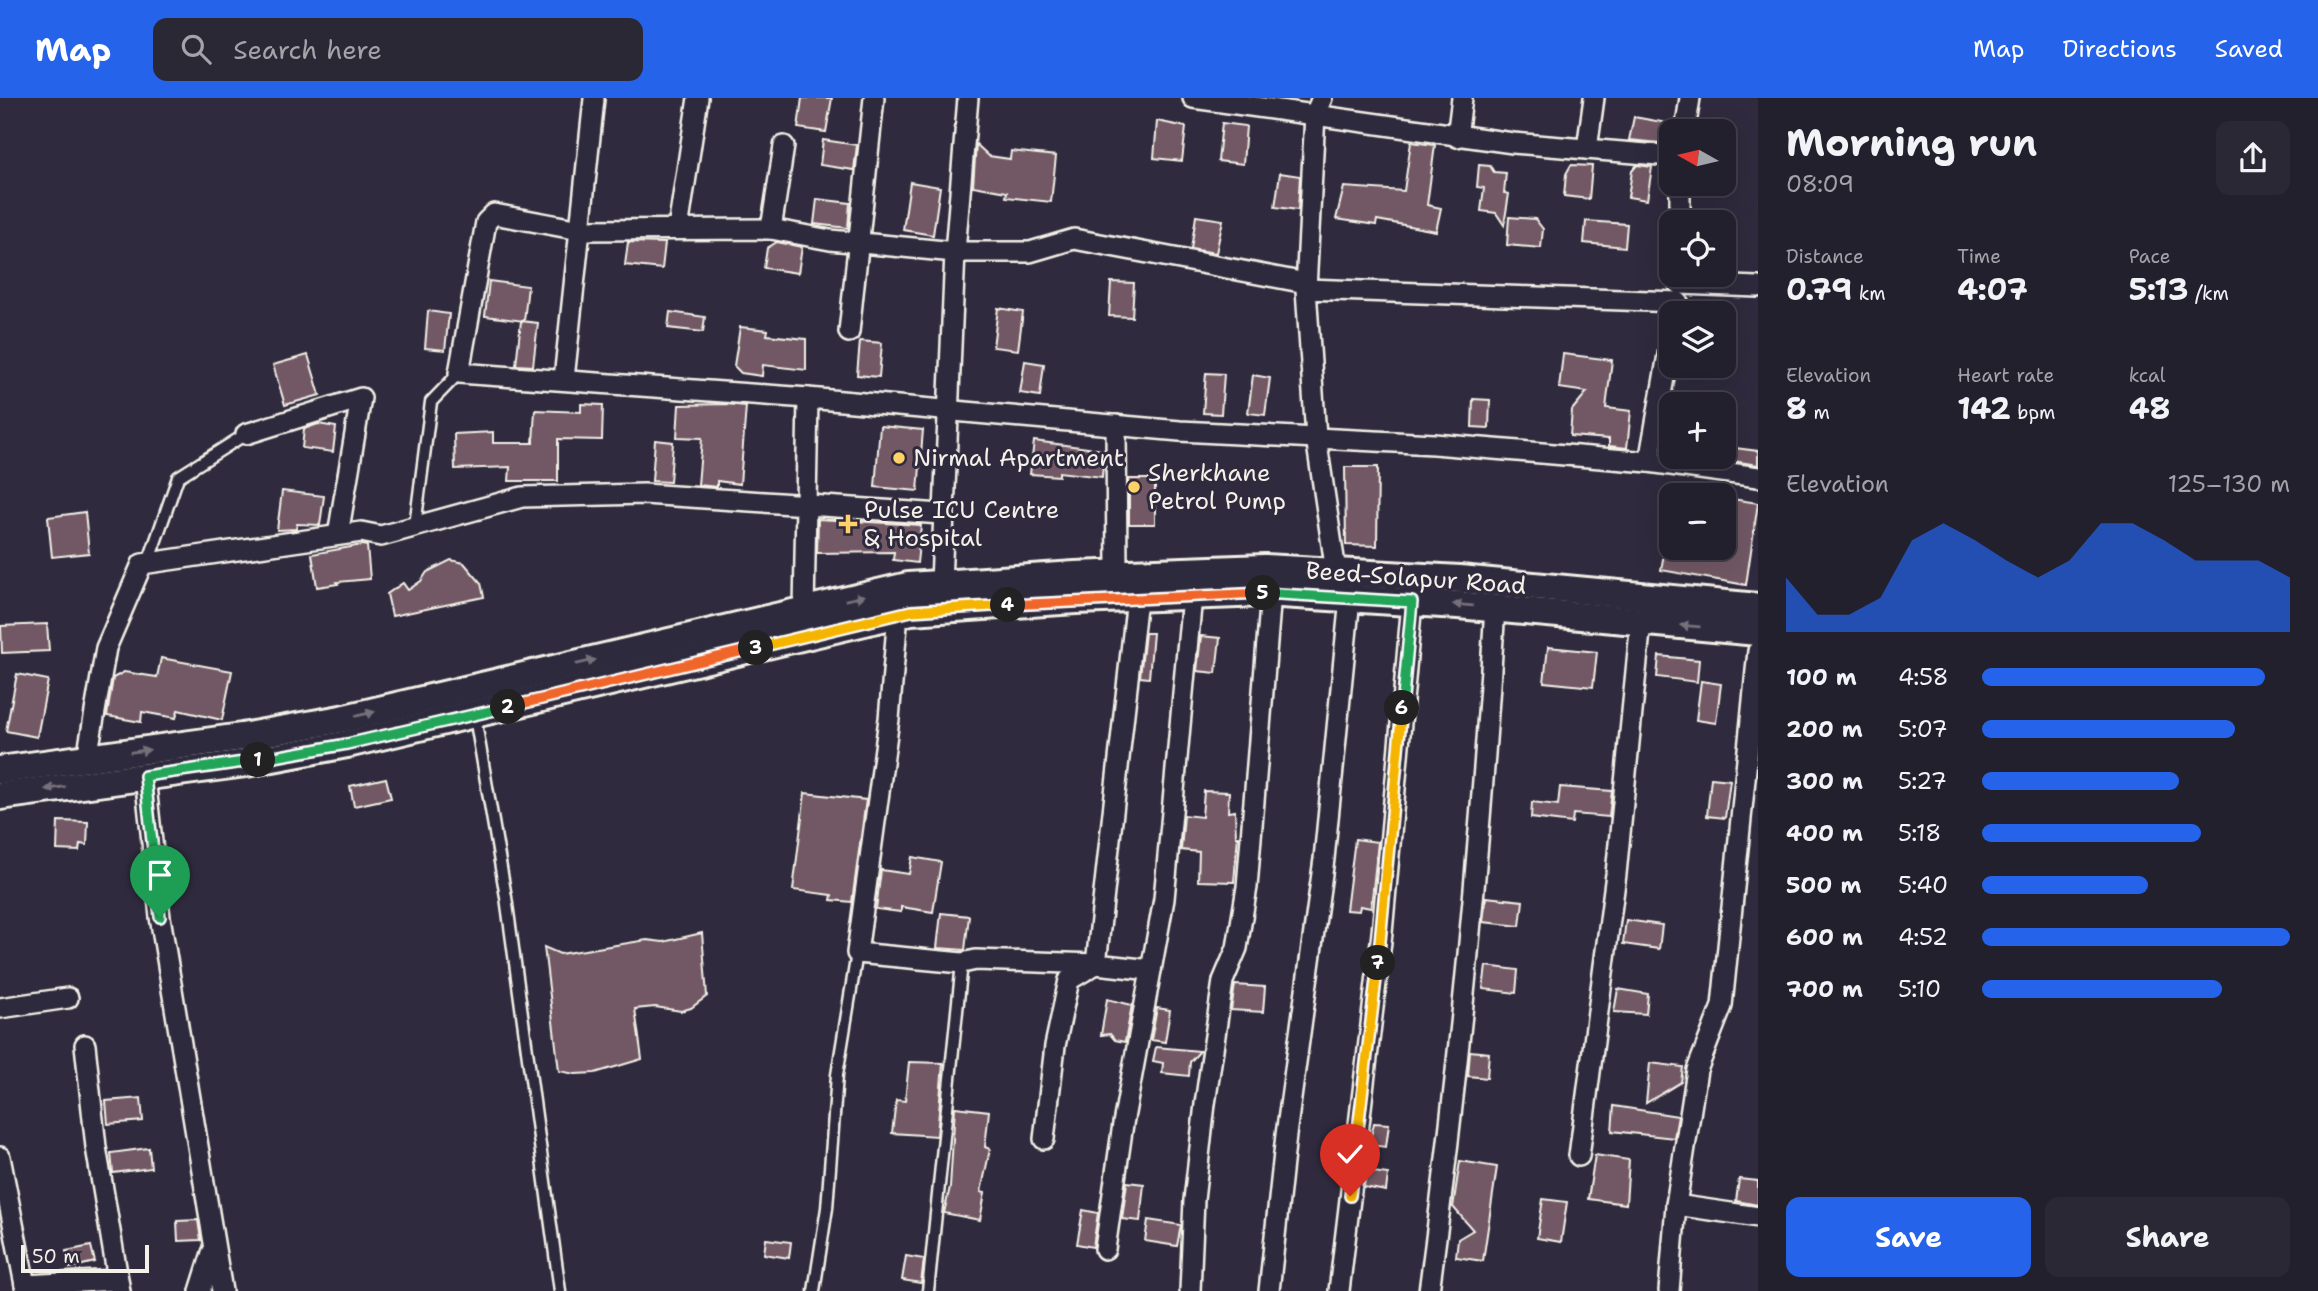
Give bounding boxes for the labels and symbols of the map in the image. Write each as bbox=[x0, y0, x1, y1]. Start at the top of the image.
north arrow bbox=[1659, 119, 1736, 196]
place label: Nirmal Apartment bbox=[913, 442, 1124, 474]
marker: Nirmal Apartment bbox=[891, 450, 907, 466]
place label: Sherkhane Petrol Pump bbox=[1148, 457, 1286, 517]
marker: Sherkhane Petrol Pump bbox=[1126, 479, 1142, 495]
place label: Pulse ICU Centre & Hospital bbox=[864, 494, 1059, 554]
marker: Pulse ICU Centre & Hospital bbox=[838, 514, 858, 534]
street label: Beed-Solapur Road bbox=[1305, 554, 1527, 602]
pin: 5 bbox=[1246, 575, 1280, 610]
pin: 4 bbox=[990, 588, 1026, 622]
one-way arrow bbox=[844, 592, 866, 603]
one-way arrow bbox=[1452, 599, 1474, 610]
one-way arrow bbox=[1679, 620, 1701, 631]
pin: 3 bbox=[738, 630, 774, 666]
one-way arrow bbox=[575, 656, 597, 667]
pin: 2 bbox=[490, 690, 526, 724]
pin: 6 bbox=[1384, 690, 1420, 726]
one-way arrow bbox=[354, 708, 376, 719]
pin: 1 bbox=[240, 742, 276, 778]
one-way arrow bbox=[130, 745, 152, 756]
one-way arrow bbox=[44, 783, 66, 794]
pin bbox=[130, 845, 190, 917]
pin: 7 bbox=[1360, 946, 1396, 980]
pin bbox=[1320, 1124, 1380, 1196]
scale bar bbox=[21, 1242, 149, 1274]

